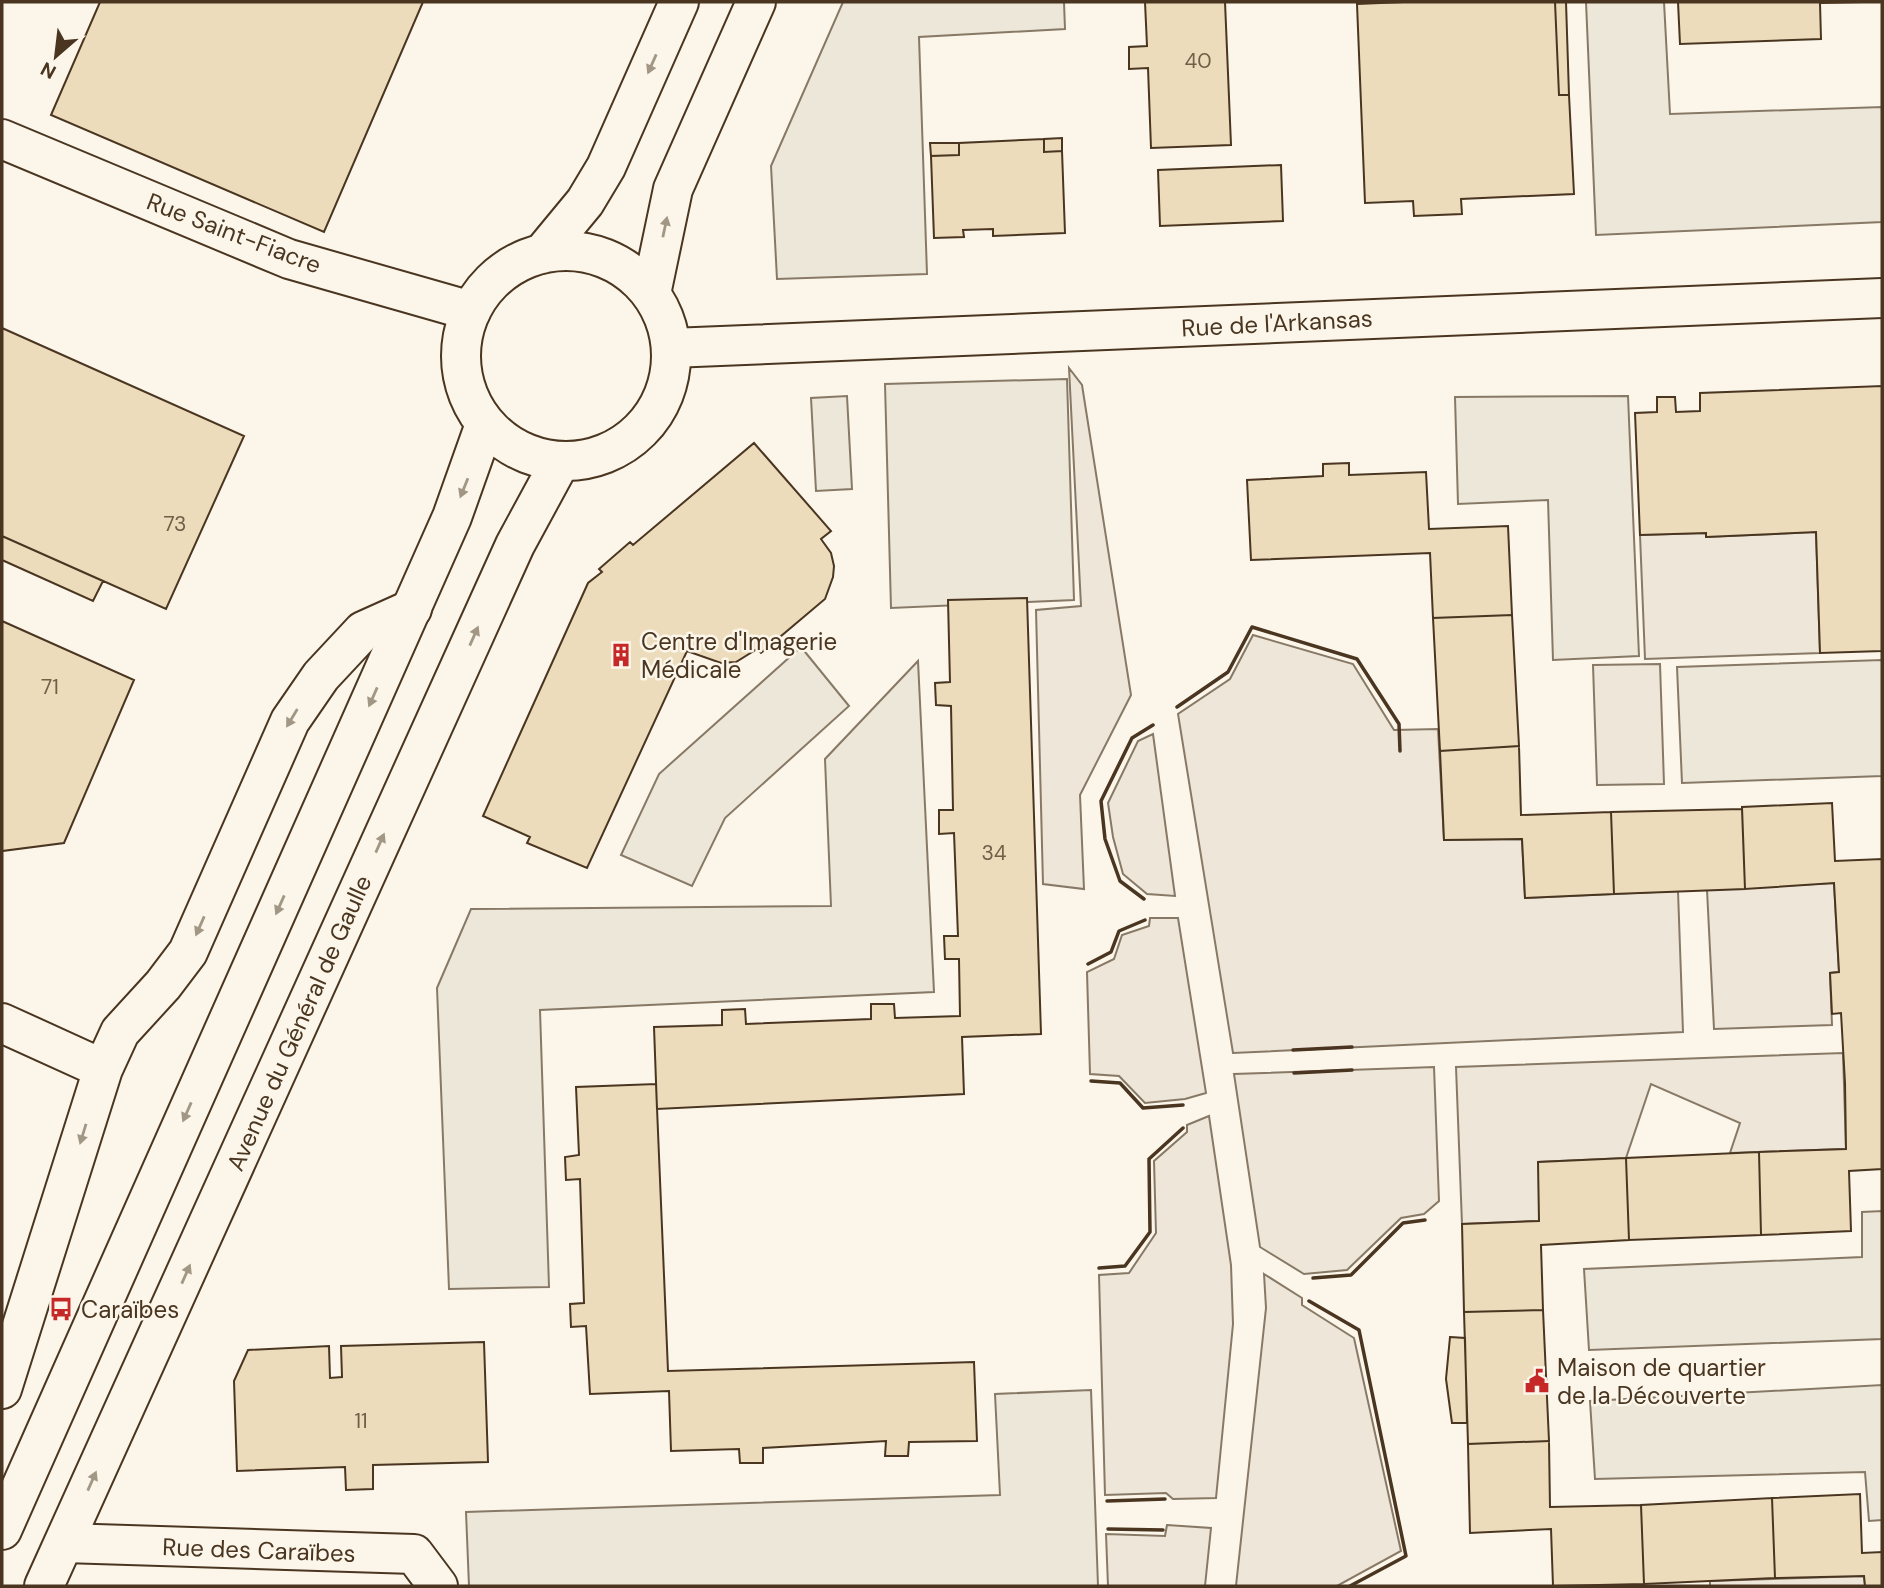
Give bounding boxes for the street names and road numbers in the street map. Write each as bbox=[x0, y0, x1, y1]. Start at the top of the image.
street label: Rue Saint-Fiacre bbox=[142, 185, 326, 281]
street label: Rue de l'Arkansas bbox=[1181, 303, 1373, 343]
street label: Avenue du Général de Gaulle bbox=[220, 870, 378, 1176]
street label: Rue des Caraïbes bbox=[162, 1531, 356, 1569]

